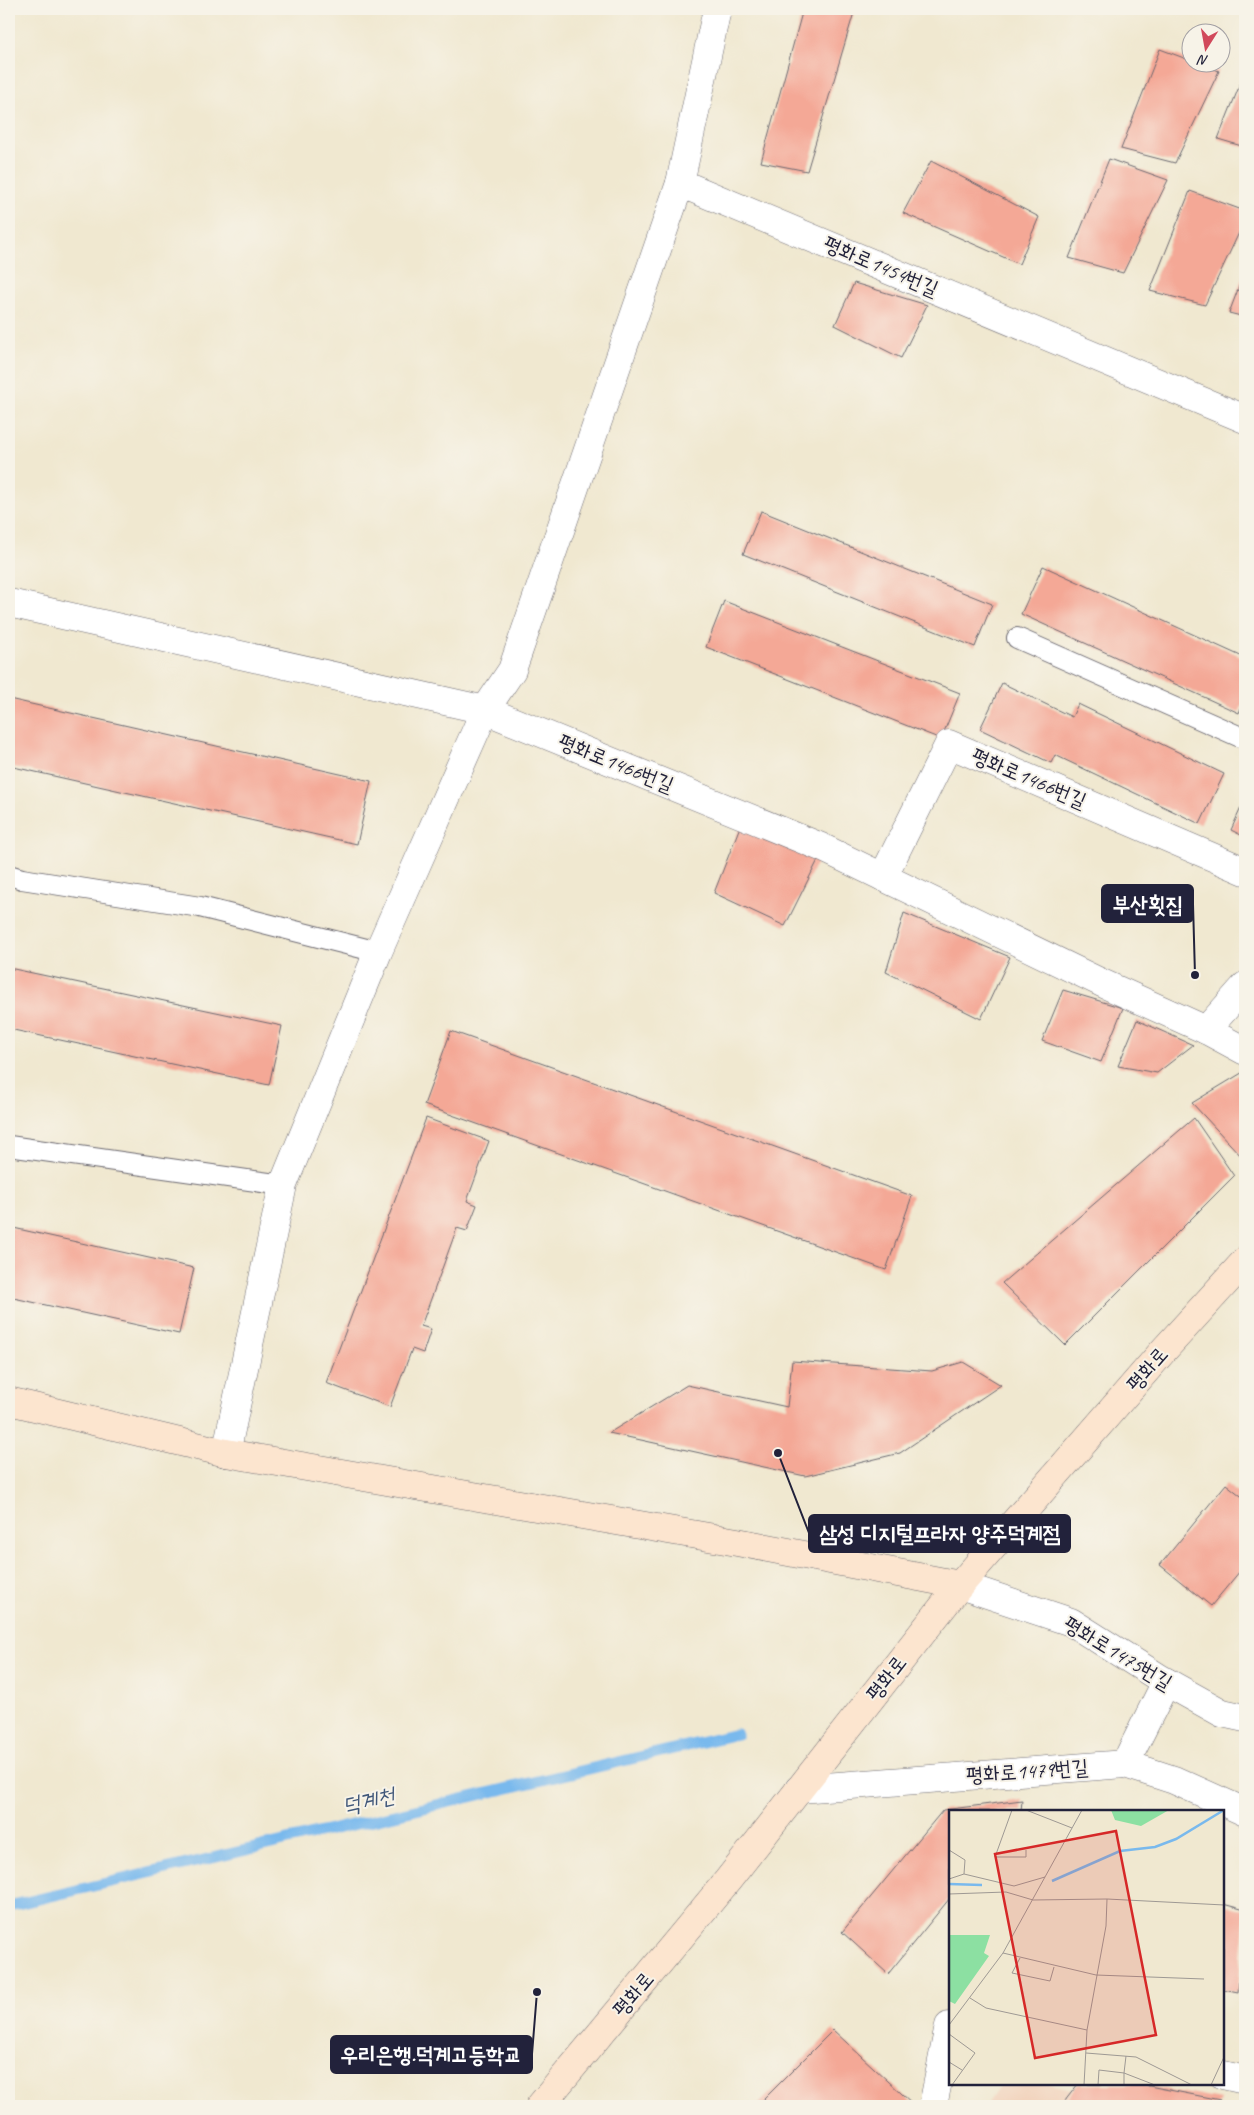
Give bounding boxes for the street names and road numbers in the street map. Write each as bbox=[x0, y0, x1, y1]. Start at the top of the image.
street label: 평화로1454번길 bbox=[820, 230, 942, 302]
street label: 평화로1466번길 bbox=[554, 728, 678, 798]
street label: 평화로1466번길 bbox=[968, 742, 1090, 814]
street label: 평화로 bbox=[1121, 1341, 1173, 1397]
street label: 평화로1475번길 bbox=[1059, 1610, 1177, 1696]
street label: 평화로 bbox=[860, 1650, 912, 1706]
street label: 평화로1479번길 bbox=[965, 1754, 1089, 1788]
street label: 평화로 bbox=[607, 1966, 659, 2022]

